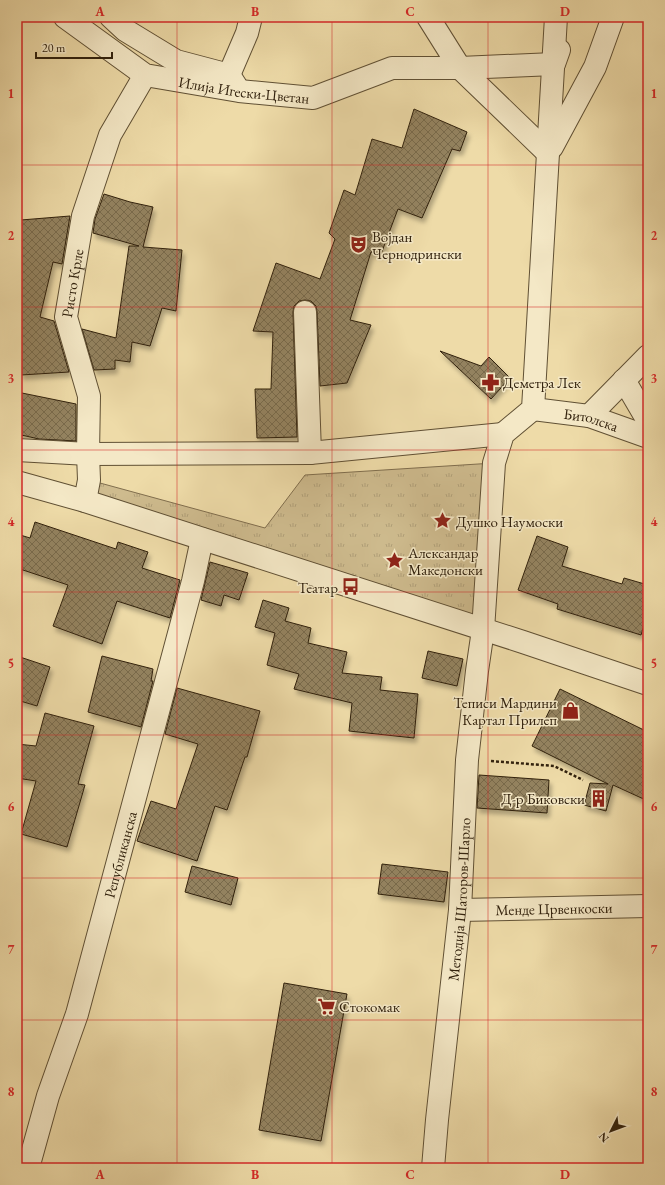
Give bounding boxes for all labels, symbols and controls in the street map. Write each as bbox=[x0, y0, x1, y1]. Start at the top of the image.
text: A bbox=[94, 3, 105, 20]
text: B bbox=[251, 3, 259, 20]
text: C bbox=[405, 3, 415, 20]
text: D bbox=[560, 3, 570, 20]
scale bar bbox=[36, 34, 112, 60]
text: 20 m bbox=[42, 40, 66, 56]
street label: Илија Игески-Цветан bbox=[177, 71, 310, 107]
text: 1 bbox=[8, 85, 15, 102]
text: 1 bbox=[651, 85, 658, 102]
text: 2 bbox=[8, 227, 15, 244]
place label: Војдан Чернодрински bbox=[372, 227, 462, 263]
text: 2 bbox=[651, 227, 658, 244]
theatre icon: Војдан Чернодрински bbox=[349, 235, 369, 255]
street label: Ристо Крле bbox=[57, 247, 87, 319]
text: 3 bbox=[8, 370, 15, 387]
text: 3 bbox=[651, 370, 658, 387]
pharmacy icon: Деметра Лек bbox=[480, 372, 500, 392]
place label: Деметра Лек bbox=[503, 373, 581, 392]
street label: Битолска bbox=[563, 403, 621, 435]
place icon: Душко Наумоски bbox=[433, 511, 453, 531]
place label: Душко Наумоски bbox=[456, 512, 563, 531]
text: 4 bbox=[8, 513, 15, 530]
text: 4 bbox=[651, 513, 658, 530]
place label: Александар Македонски bbox=[407, 543, 483, 579]
place icon: Александар Македонски bbox=[385, 551, 405, 571]
bus stop icon: Театар bbox=[341, 577, 361, 597]
place label: Театар bbox=[298, 578, 338, 597]
text: 5 bbox=[8, 655, 14, 672]
text: 5 bbox=[651, 655, 657, 672]
place label: Теписи Мардини Картал Прилеп bbox=[453, 693, 557, 729]
shop icon: Теписи Мардини Картал Прилеп bbox=[560, 701, 580, 721]
building icon: Д-р Биковски bbox=[588, 788, 608, 808]
place label: Д-р Биковски bbox=[501, 789, 585, 808]
text: 6 bbox=[8, 798, 15, 815]
text: 6 bbox=[651, 798, 658, 815]
street label: Републиканска bbox=[99, 809, 140, 900]
street label: Методија Шаторов-Шарло bbox=[443, 817, 474, 982]
street label: Менде Црвенкоски bbox=[495, 897, 613, 919]
text: 7 bbox=[8, 941, 15, 958]
text: 7 bbox=[651, 941, 658, 958]
supermarket icon: Стокомак bbox=[316, 996, 336, 1016]
place label: Стокомак bbox=[339, 997, 400, 1016]
text: 8 bbox=[8, 1083, 15, 1100]
text: 8 bbox=[651, 1083, 658, 1100]
north arrow bbox=[591, 1111, 631, 1151]
text: N bbox=[595, 1130, 612, 1146]
text: A bbox=[94, 1166, 105, 1183]
text: B bbox=[251, 1166, 259, 1183]
text: C bbox=[405, 1166, 415, 1183]
text: D bbox=[560, 1166, 570, 1183]

